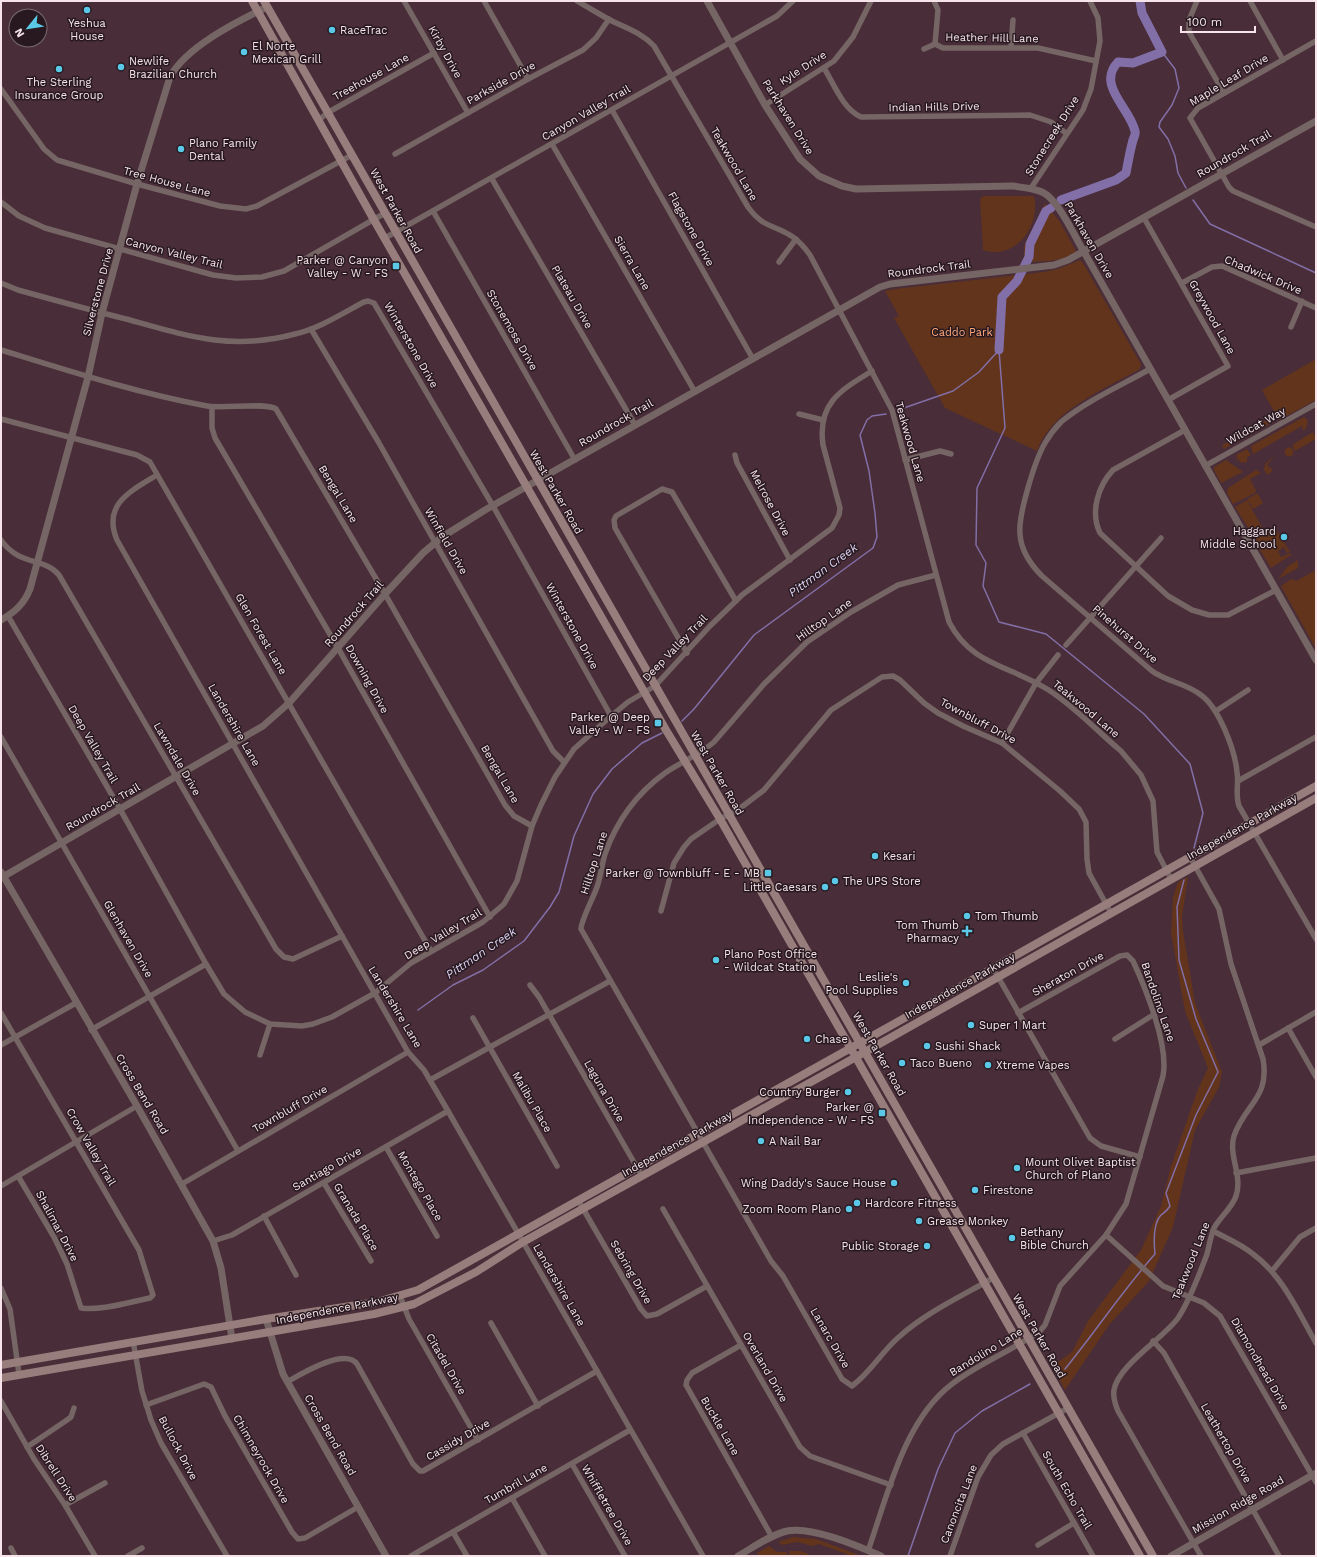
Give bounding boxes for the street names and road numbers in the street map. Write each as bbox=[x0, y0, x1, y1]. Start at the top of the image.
street label: Kirby Drive bbox=[425, 24, 465, 80]
street label: Heather Hill Lane bbox=[945, 31, 1039, 45]
street label: Kyle Drive bbox=[777, 48, 829, 88]
street label: Treehouse Lane bbox=[331, 51, 411, 103]
street label: Maple Leaf Drive bbox=[1187, 51, 1271, 109]
street label: Parkside Drive bbox=[464, 59, 538, 107]
street label: Parkhaven Drive bbox=[760, 77, 816, 157]
street label: Canyon Valley Trail bbox=[539, 82, 633, 144]
street label: Stonecreek Drive bbox=[1022, 94, 1082, 178]
street label: Indian Hills Drive bbox=[888, 100, 980, 114]
street label: Teakwood Lane bbox=[708, 125, 760, 203]
street label: Roundrock Trail bbox=[1195, 127, 1274, 181]
street label: Tree House Lane bbox=[122, 164, 212, 200]
street label: West Parker Road bbox=[367, 166, 425, 256]
street label: Flagstone Drive bbox=[665, 189, 717, 269]
street label: Parkhaven Drive bbox=[1062, 199, 1116, 281]
street label: Sierra Lane bbox=[611, 233, 653, 293]
street label: Canyon Valley Trail bbox=[124, 235, 225, 272]
street label: Silverstone Drive bbox=[80, 247, 116, 337]
street label: Chadwick Drive bbox=[1222, 253, 1304, 297]
street label: Roundrock Trail bbox=[887, 257, 972, 281]
street label: Plateau Drive bbox=[549, 263, 595, 331]
street label: Greywood Lane bbox=[1186, 278, 1238, 356]
street label: Stonemoss Drive bbox=[484, 287, 540, 373]
street label: Winterstone Drive bbox=[381, 300, 441, 390]
street label: Roundrock Trail bbox=[577, 396, 656, 450]
street label: Teakwood Lane bbox=[892, 400, 928, 484]
street label: Wildcat Way bbox=[1224, 404, 1288, 448]
street label: West Parker Road bbox=[527, 447, 585, 537]
street label: Bengal Lane bbox=[316, 463, 360, 525]
street label: Melrose Drive bbox=[747, 468, 793, 538]
street label: Winfield Drive bbox=[422, 505, 470, 577]
street label: Roundrock Trail bbox=[322, 578, 387, 650]
street label: Winterstone Drive bbox=[543, 581, 601, 671]
street label: Glen Forest Lane bbox=[232, 591, 290, 677]
street label: Hilltop Lane bbox=[794, 596, 854, 644]
street label: Pinehurst Drive bbox=[1090, 602, 1160, 666]
street label: Deep Valley Trail bbox=[640, 611, 711, 684]
street label: Downing Drive bbox=[343, 642, 391, 716]
street label: Teakwood Lane bbox=[1050, 677, 1122, 741]
street label: Landershire Lane bbox=[205, 681, 263, 769]
street label: Townbluff Drive bbox=[938, 695, 1018, 747]
street label: Deep Valley Trail bbox=[65, 703, 121, 786]
street label: Lawndale Drive bbox=[151, 720, 203, 798]
street label: West Parker Road bbox=[688, 728, 746, 818]
street label: Bengal Lane bbox=[478, 743, 522, 805]
street label: Roundrock Trail bbox=[64, 780, 143, 834]
street label: Independence Parkway bbox=[1185, 791, 1300, 863]
street label: Hilltop Lane bbox=[578, 830, 610, 896]
street label: Glenhaven Drive bbox=[101, 898, 155, 980]
street label: Deep Valley Trail bbox=[402, 905, 485, 962]
street label: Sheraton Drive bbox=[1030, 949, 1106, 999]
street label: Independence Parkway bbox=[903, 950, 1018, 1022]
street label: Bandolino Lane bbox=[1138, 961, 1178, 1043]
street label: Landershire Lane bbox=[365, 964, 425, 1050]
street label: West Parker Road bbox=[850, 1009, 908, 1099]
street label: Cross Bend Road bbox=[113, 1051, 171, 1137]
street label: Laguna Drive bbox=[581, 1058, 627, 1124]
street label: Malibu Place bbox=[509, 1069, 555, 1135]
street label: Townbluff Drive bbox=[250, 1082, 330, 1136]
street label: Crow Valley Trail bbox=[63, 1106, 119, 1189]
street label: Independence Parkway bbox=[620, 1108, 735, 1180]
street label: Santiago Drive bbox=[290, 1144, 364, 1194]
street label: Montego Place bbox=[395, 1149, 445, 1223]
street label: Granada Place bbox=[331, 1181, 381, 1253]
street label: Shalimar Drive bbox=[33, 1188, 81, 1264]
street label: Teakwood Lane bbox=[1169, 1220, 1213, 1302]
street label: Sebring Drive bbox=[607, 1238, 655, 1306]
street label: Landershire Lane bbox=[530, 1241, 588, 1329]
street label: Independence Parkway bbox=[275, 1291, 399, 1327]
street label: West Parker Road bbox=[1010, 1291, 1068, 1381]
street label: Lanarc Drive bbox=[808, 1306, 852, 1370]
street label: Diamondhead Drive bbox=[1228, 1315, 1292, 1413]
street label: Bandolino Lane bbox=[947, 1325, 1025, 1379]
street label: Overland Drive bbox=[740, 1329, 790, 1405]
street label: Citadel Drive bbox=[423, 1331, 469, 1397]
street label: Cross Bend Road bbox=[301, 1392, 359, 1478]
street label: Buckle Lane bbox=[698, 1394, 742, 1458]
street label: Leathertop Drive bbox=[1198, 1401, 1254, 1485]
street label: Chimneyrock Drive bbox=[230, 1412, 292, 1506]
street label: Bullock Drive bbox=[156, 1414, 200, 1482]
street label: Cassidy Drive bbox=[424, 1416, 492, 1464]
street label: Dibrell Drive bbox=[33, 1442, 79, 1504]
street label: South Echo Trail bbox=[1039, 1449, 1095, 1532]
street label: Tumbril Lane bbox=[482, 1461, 550, 1507]
street label: Whiffletree Drive bbox=[579, 1462, 635, 1548]
street label: Canoncita Lane bbox=[938, 1463, 980, 1545]
street label: Mission Ridge Road bbox=[1190, 1473, 1286, 1537]

